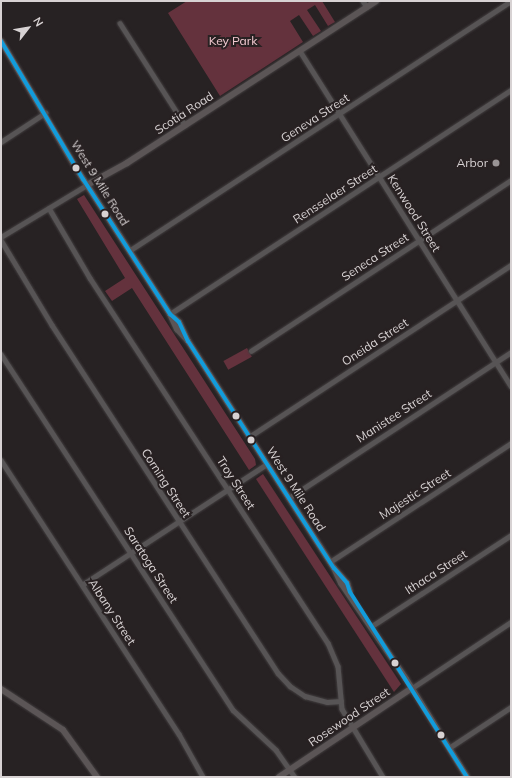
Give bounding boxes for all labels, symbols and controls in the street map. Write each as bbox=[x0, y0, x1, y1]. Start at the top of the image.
north arrow bbox=[8, 8, 48, 48]
text: N bbox=[30, 15, 46, 29]
park label: Key Park bbox=[209, 34, 257, 48]
street label: Scotia Road bbox=[152, 89, 216, 137]
street label: Geneva Street bbox=[278, 91, 352, 145]
street label: West 9 Mile Road bbox=[68, 138, 132, 228]
place label: Arbor bbox=[456, 156, 488, 170]
marker: Arbor bbox=[491, 158, 501, 168]
street label: Rensselaer Street bbox=[290, 161, 380, 227]
unlabelled marker bbox=[71, 163, 81, 173]
street label: Kenwood Street bbox=[384, 172, 444, 254]
unlabelled marker bbox=[100, 209, 110, 219]
street label: Seneca Street bbox=[339, 230, 411, 284]
street label: Oneida Street bbox=[339, 315, 411, 369]
street label: Manistee Street bbox=[354, 386, 434, 446]
unlabelled marker bbox=[231, 411, 241, 421]
unlabelled marker bbox=[246, 435, 256, 445]
street label: West 9 Mile Road bbox=[263, 444, 329, 534]
street label: Corning Street bbox=[138, 446, 194, 520]
street label: Troy Street bbox=[214, 454, 258, 512]
street label: Majestic Street bbox=[377, 466, 453, 522]
street label: Saratoga Street bbox=[121, 524, 181, 606]
street label: Ithaca Street bbox=[402, 547, 470, 597]
street label: Albany Street bbox=[85, 576, 139, 648]
unlabelled marker bbox=[390, 658, 400, 668]
street label: Rosewood Street bbox=[306, 684, 392, 750]
unlabelled marker bbox=[436, 730, 446, 740]

